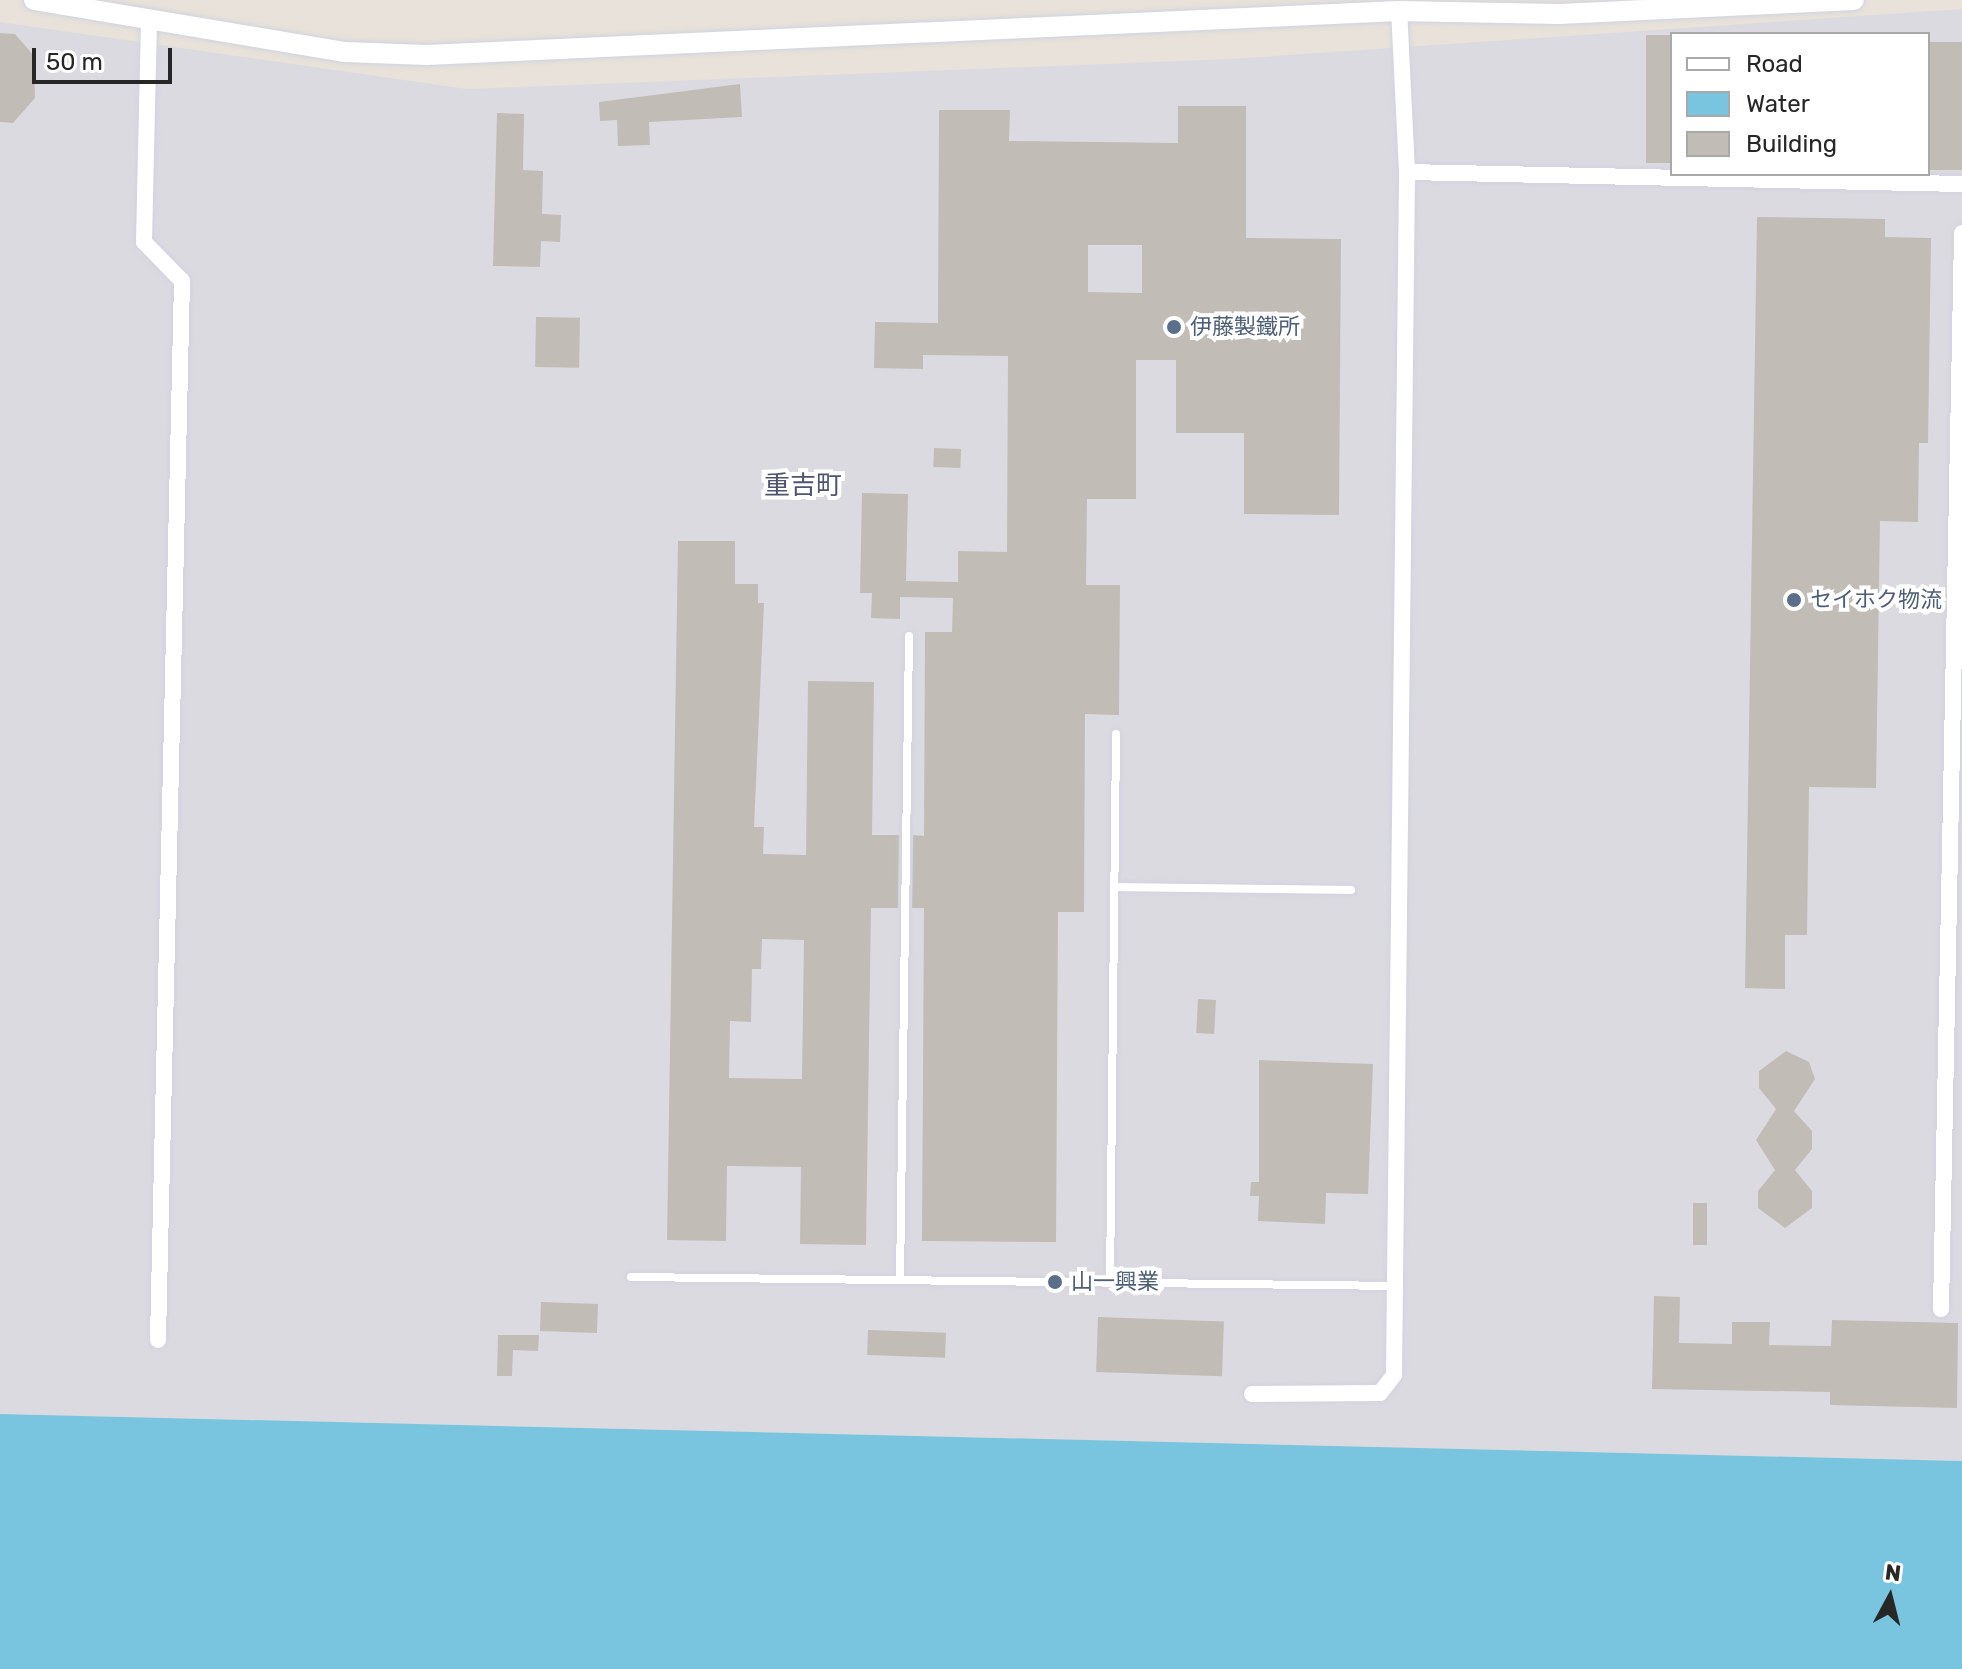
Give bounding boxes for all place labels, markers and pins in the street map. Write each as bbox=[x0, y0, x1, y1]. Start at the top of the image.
place label: 伊藤製鐵所 bbox=[1190, 314, 1300, 340]
marker: 伊藤製鐵所 bbox=[1165, 318, 1183, 336]
place label: セイホク物流 bbox=[1810, 587, 1942, 613]
marker: セイホク物流 bbox=[1785, 591, 1803, 609]
place label: 山一興業 bbox=[1071, 1269, 1159, 1295]
marker: 山一興業 bbox=[1046, 1273, 1064, 1291]

